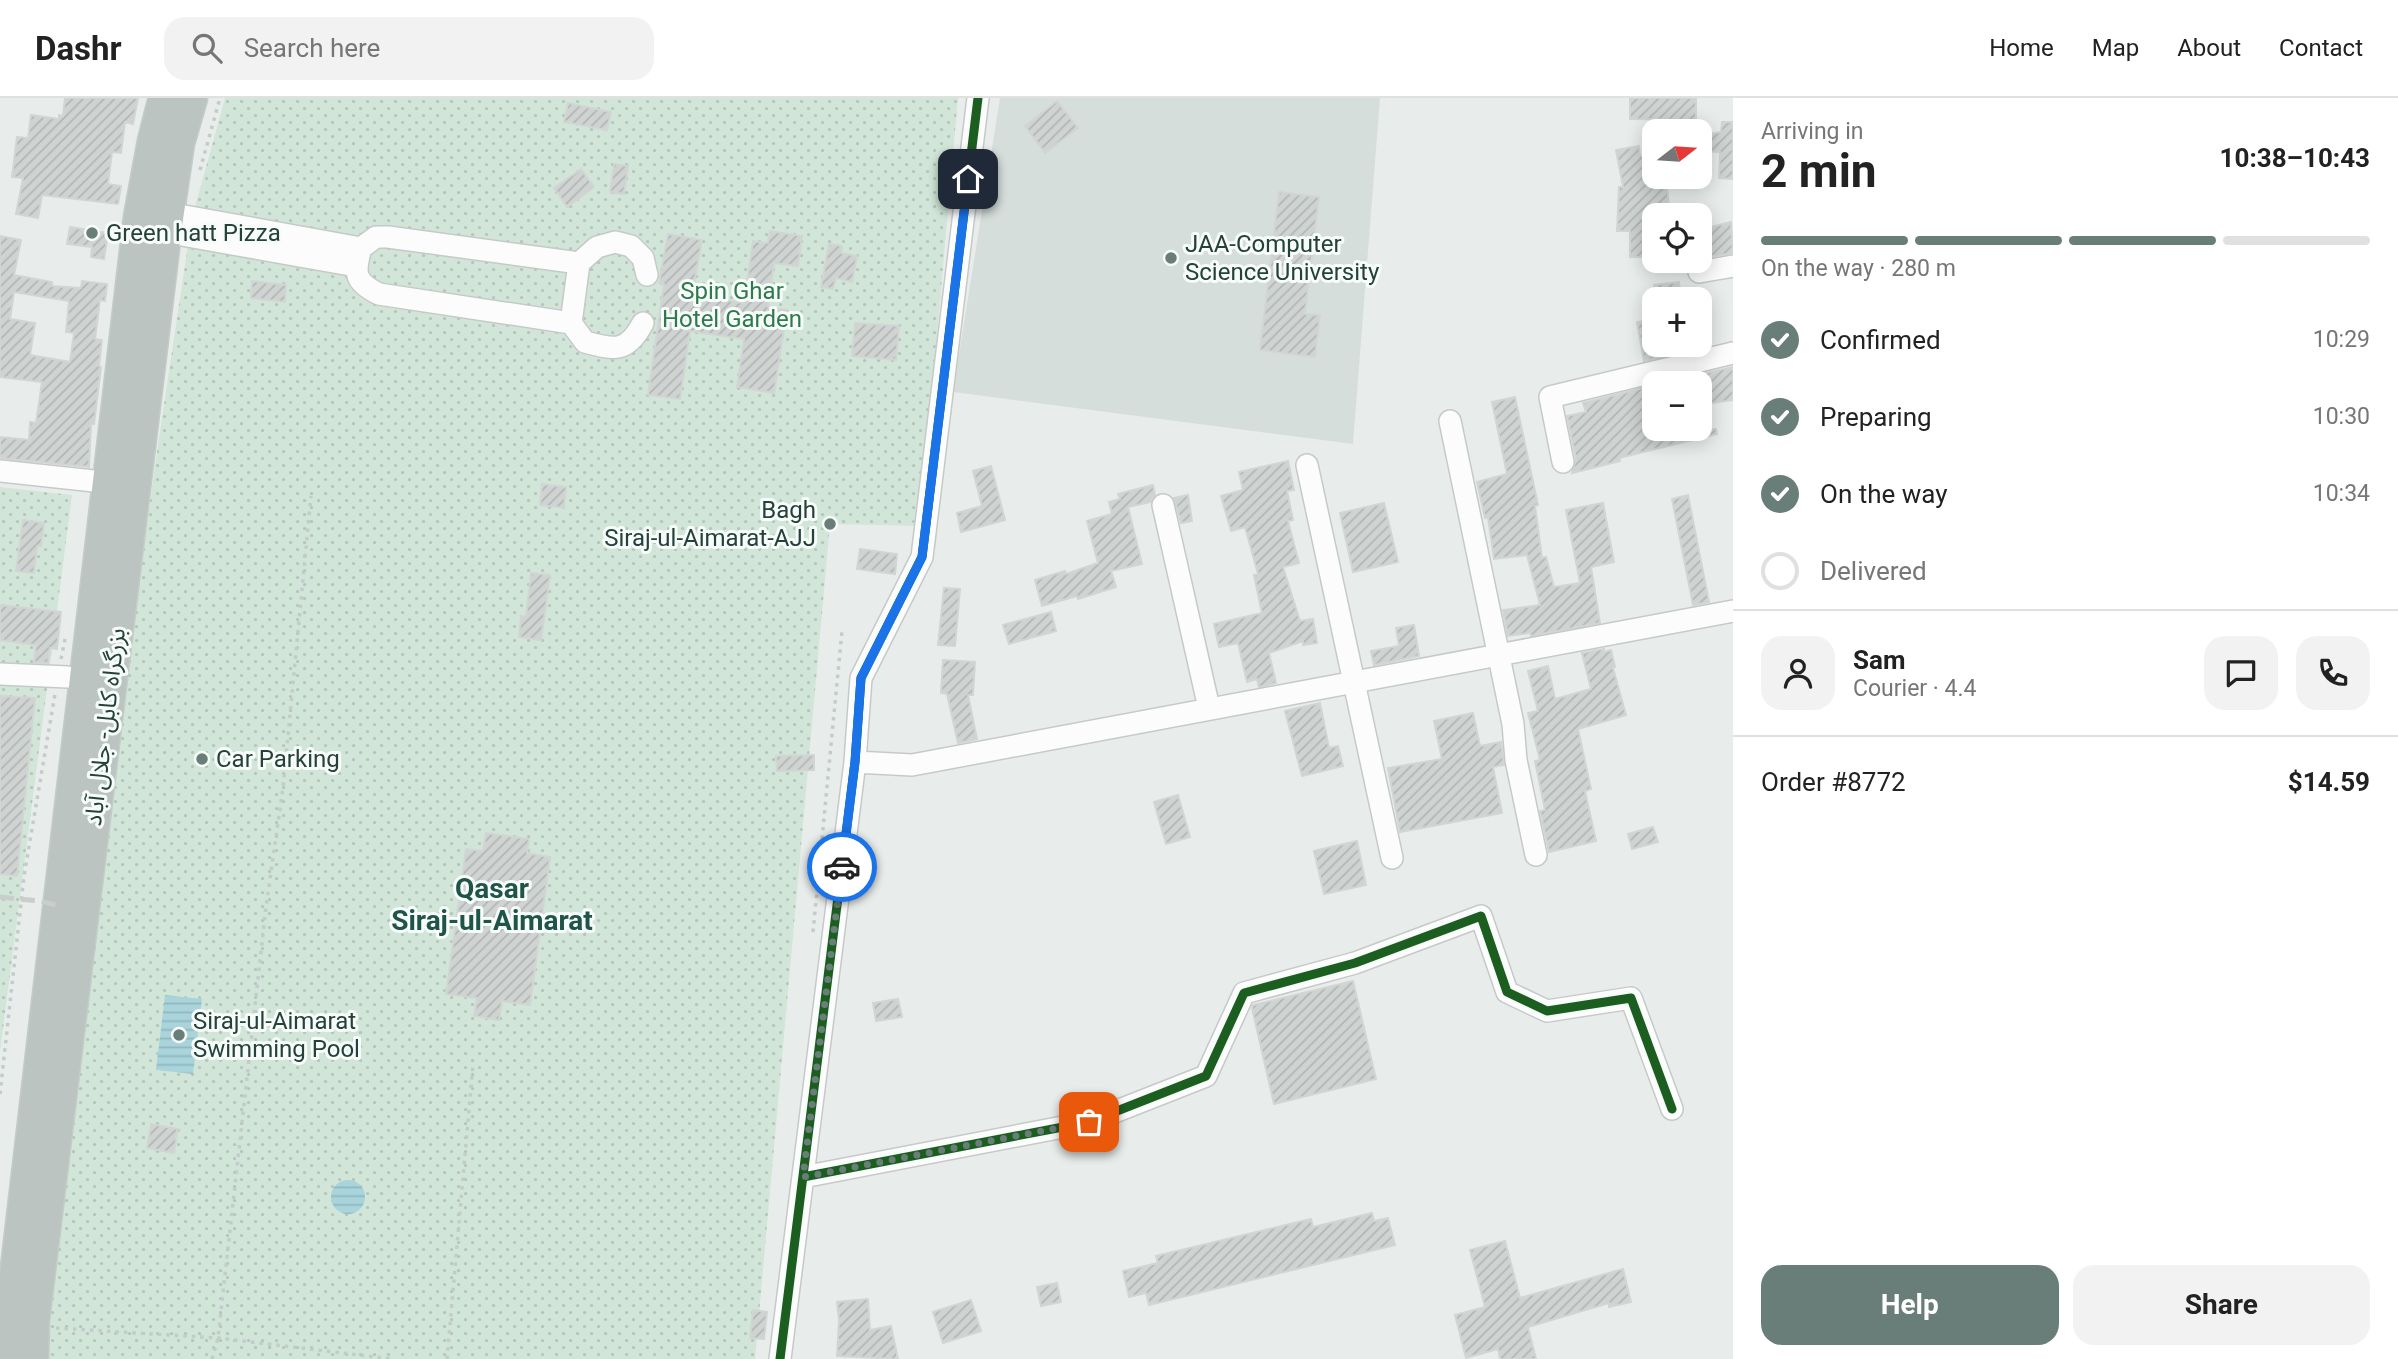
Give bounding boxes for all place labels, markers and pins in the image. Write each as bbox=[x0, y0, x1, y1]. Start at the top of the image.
pin bbox=[938, 149, 998, 209]
place label: Green hatt Pizza bbox=[106, 219, 281, 247]
marker: Green hatt Pizza bbox=[84, 225, 100, 241]
place label: JAA-Computer Science University bbox=[1185, 230, 1380, 286]
marker: JAA-Computer Science University bbox=[1163, 250, 1179, 266]
place label: Bagh Siraj-ul-Aimarat-AJJ bbox=[604, 496, 816, 552]
marker: Bagh Siraj-ul-Aimarat-AJJ bbox=[822, 516, 838, 532]
place label: Car Parking bbox=[216, 745, 340, 773]
marker: Car Parking bbox=[194, 751, 210, 767]
place label: Siraj-ul-Aimarat Swimming Pool bbox=[193, 1007, 360, 1063]
marker: Siraj-ul-Aimarat Swimming Pool bbox=[171, 1027, 187, 1043]
pin bbox=[1059, 1092, 1119, 1152]

